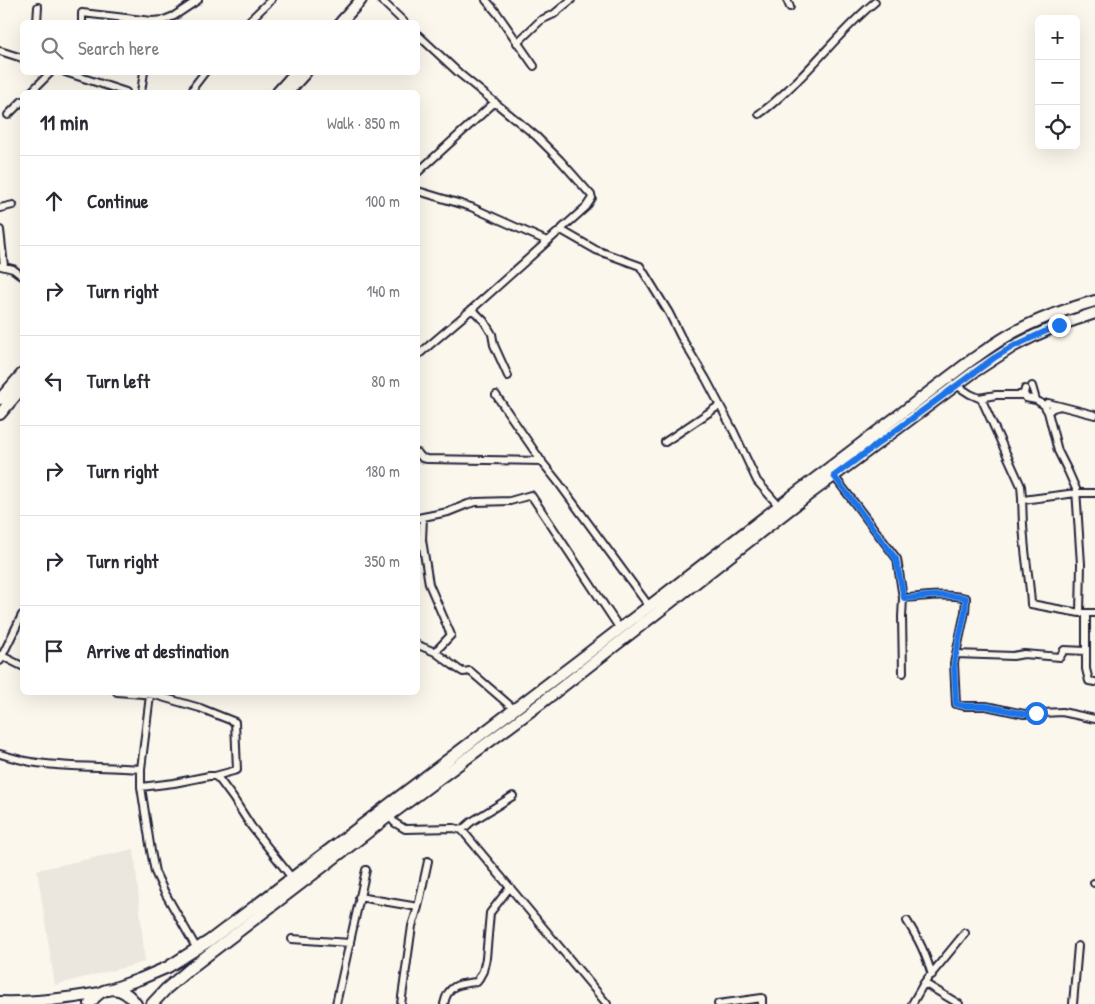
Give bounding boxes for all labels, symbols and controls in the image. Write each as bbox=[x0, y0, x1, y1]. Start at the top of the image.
map controls bbox=[1035, 15, 1080, 150]
button: + bbox=[1035, 15, 1080, 60]
search box bbox=[20, 20, 420, 75]
icon: search bbox=[38, 34, 66, 62]
text: Search here bbox=[78, 35, 159, 61]
button: − bbox=[1035, 60, 1080, 105]
button: locate bbox=[1035, 105, 1080, 150]
text: 11 min bbox=[40, 108, 89, 137]
text: Walk · 850 m bbox=[327, 112, 400, 134]
icon: ahead bbox=[40, 187, 68, 215]
text: Continue bbox=[87, 188, 148, 214]
text: 100 m bbox=[365, 190, 400, 212]
icon: right bbox=[40, 277, 68, 305]
text: Turn right bbox=[87, 278, 158, 304]
text: 140 m bbox=[366, 280, 400, 302]
route end bbox=[1048, 314, 1071, 337]
icon: left bbox=[40, 367, 68, 395]
text: Turn left bbox=[87, 368, 150, 394]
text: 80 m bbox=[371, 370, 400, 392]
icon: right bbox=[40, 457, 68, 485]
text: Turn right bbox=[87, 458, 158, 484]
text: 180 m bbox=[366, 460, 400, 482]
icon: right bbox=[40, 547, 68, 575]
text: Turn right bbox=[87, 548, 158, 574]
text: 350 m bbox=[364, 550, 400, 572]
icon: arrive bbox=[40, 637, 68, 665]
text: Arrive at destination bbox=[87, 638, 229, 664]
route start bbox=[1025, 702, 1048, 725]

